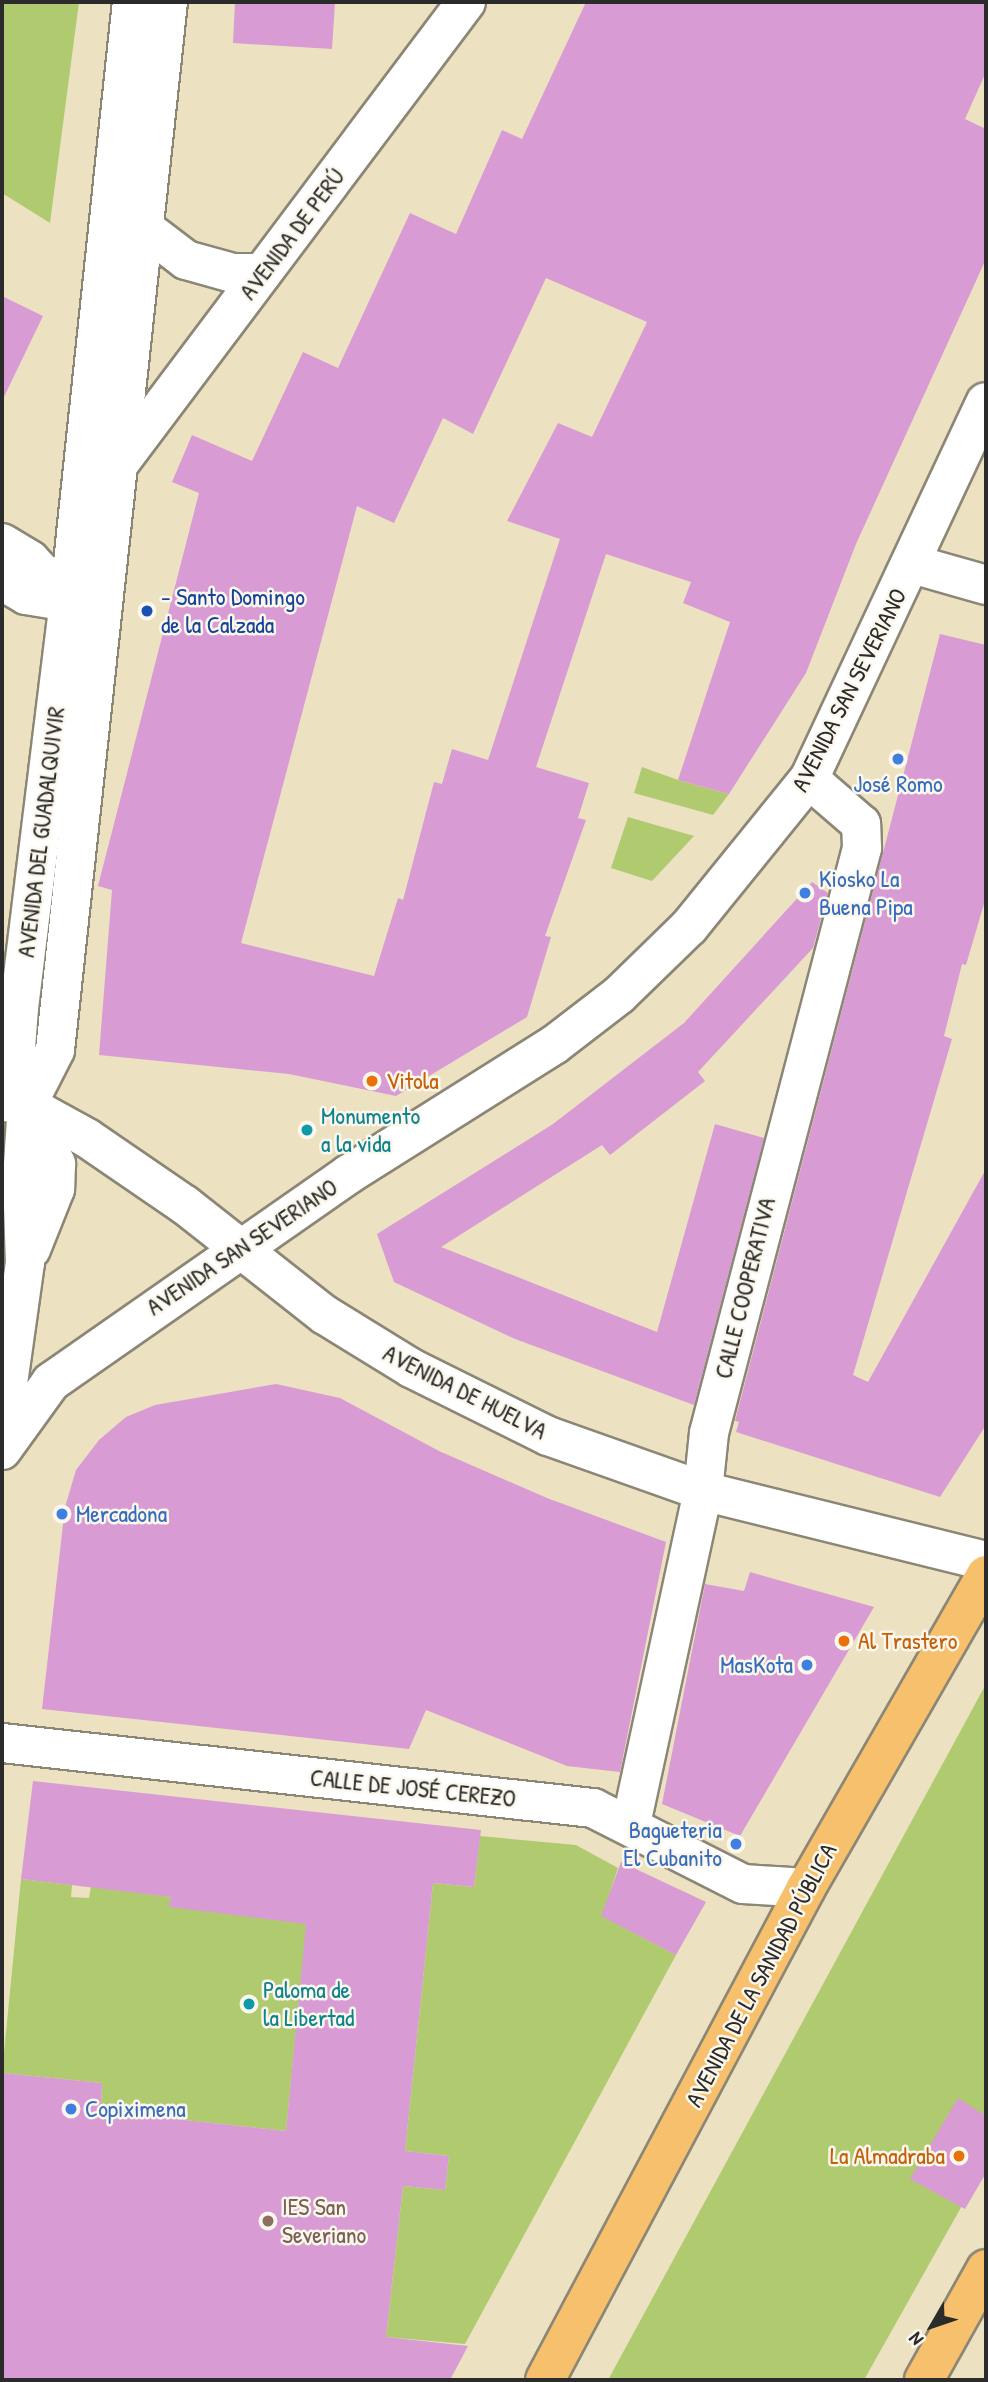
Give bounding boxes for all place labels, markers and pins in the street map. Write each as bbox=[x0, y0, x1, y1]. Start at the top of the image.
place label: - Santo Domingo de la Calzada bbox=[161, 583, 305, 639]
marker: - Santo Domingo de la Calzada bbox=[139, 603, 155, 619]
marker: José Romo bbox=[890, 751, 906, 767]
place label: José Romo bbox=[853, 770, 943, 798]
place label: Kiosko La Buena Pipa bbox=[819, 865, 913, 921]
marker: Kiosko La Buena Pipa bbox=[797, 885, 813, 901]
place label: Vitola bbox=[386, 1067, 439, 1095]
marker: Vitola bbox=[364, 1073, 380, 1089]
place label: Monumento a la vida bbox=[321, 1102, 420, 1158]
marker: Monumento a la vida bbox=[299, 1122, 315, 1138]
place label: Mercadona bbox=[76, 1500, 167, 1528]
marker: Mercadona bbox=[54, 1506, 70, 1522]
place label: Al Trastero bbox=[858, 1627, 957, 1655]
marker: Al Trastero bbox=[836, 1633, 852, 1649]
place label: MasKota bbox=[720, 1651, 793, 1679]
marker: MasKota bbox=[799, 1657, 815, 1673]
place label: Bagueteria El Cubanito bbox=[623, 1816, 722, 1872]
marker: Bagueteria El Cubanito bbox=[728, 1836, 744, 1852]
place label: Paloma de la Libertad bbox=[263, 1976, 354, 2032]
marker: Paloma de la Libertad bbox=[241, 1996, 257, 2012]
place label: Copiximena bbox=[85, 2095, 186, 2123]
marker: Copiximena bbox=[63, 2101, 79, 2117]
place label: La Almadraba bbox=[830, 2142, 945, 2170]
marker: La Almadraba bbox=[951, 2148, 967, 2164]
place label: IES San Severiano bbox=[282, 2193, 366, 2249]
marker: IES San Severiano bbox=[260, 2213, 276, 2229]

